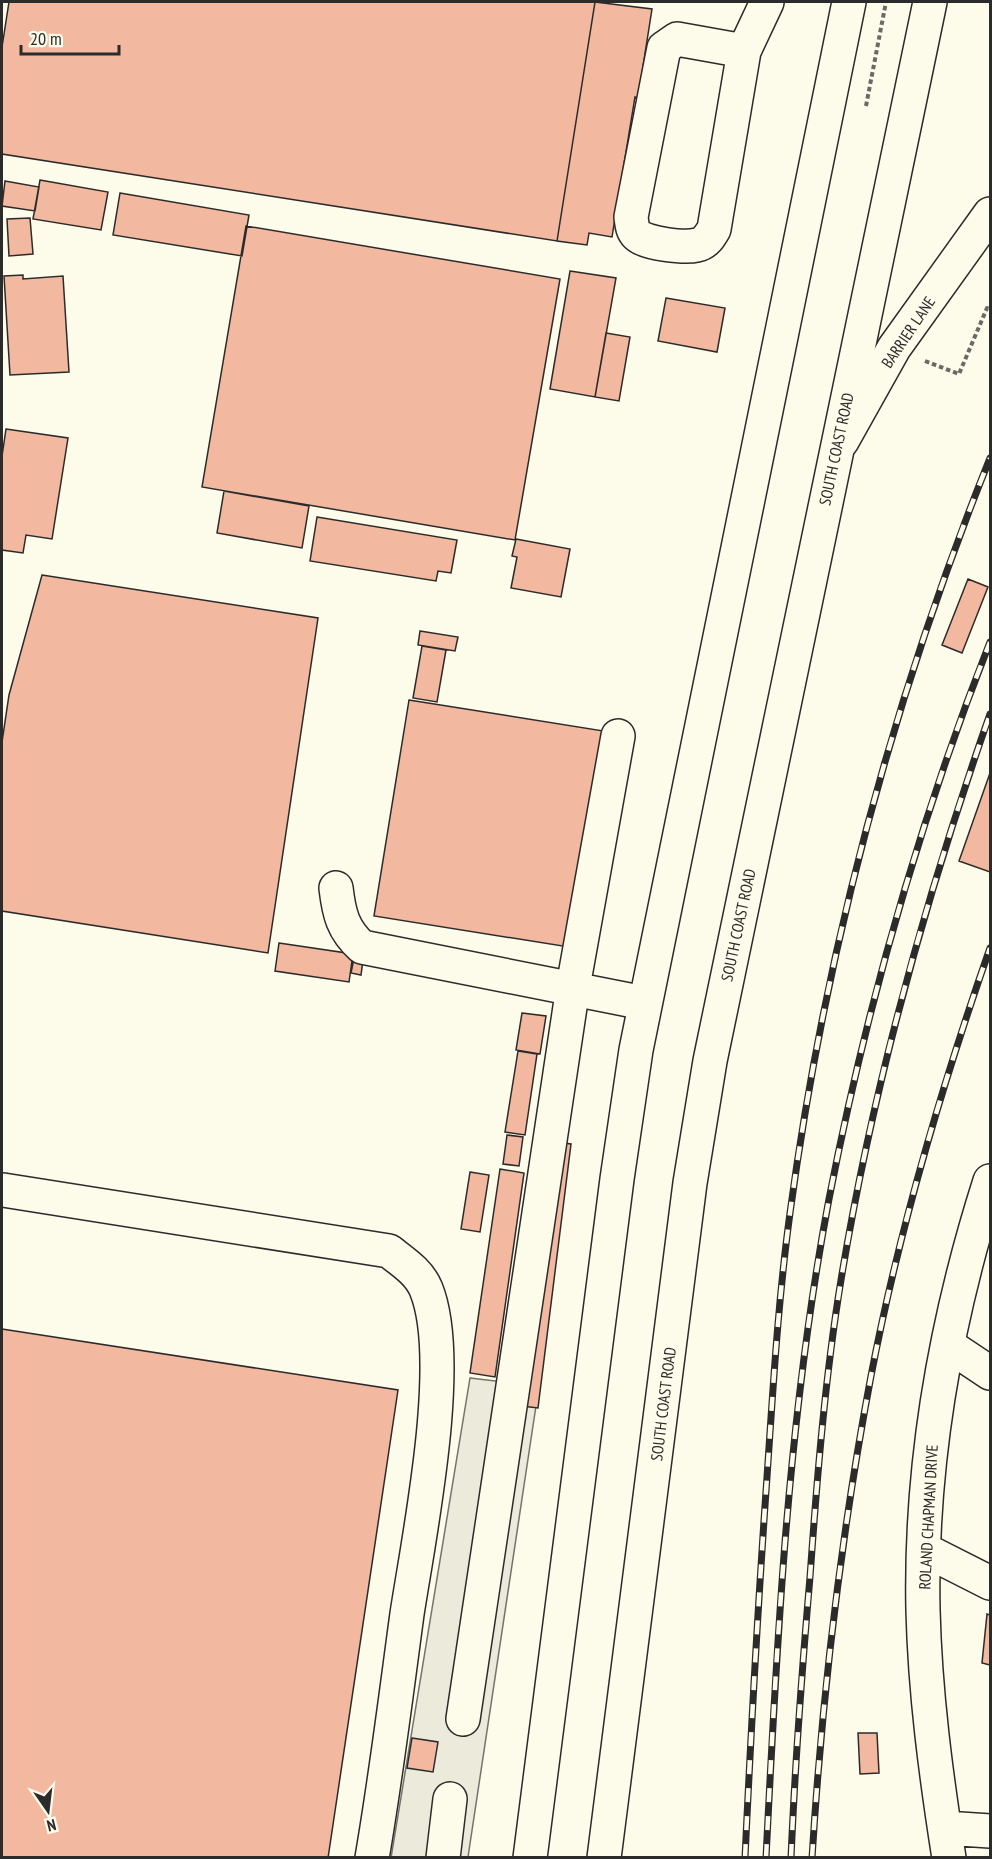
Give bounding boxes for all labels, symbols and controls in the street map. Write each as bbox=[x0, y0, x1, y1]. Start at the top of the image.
scale bar bbox=[21, 18, 118, 56]
text: 20 m bbox=[30, 27, 62, 50]
street label: BARRIER LANE bbox=[877, 292, 939, 372]
street label: SOUTH COAST ROAD bbox=[814, 391, 858, 507]
street label: SOUTH COAST ROAD bbox=[716, 867, 760, 983]
street label: SOUTH COAST ROAD bbox=[646, 1346, 680, 1462]
street label: ROLAND CHAPMAN DRIVE bbox=[914, 1444, 942, 1590]
north arrow bbox=[18, 1781, 78, 1841]
text: N bbox=[45, 1815, 58, 1836]

